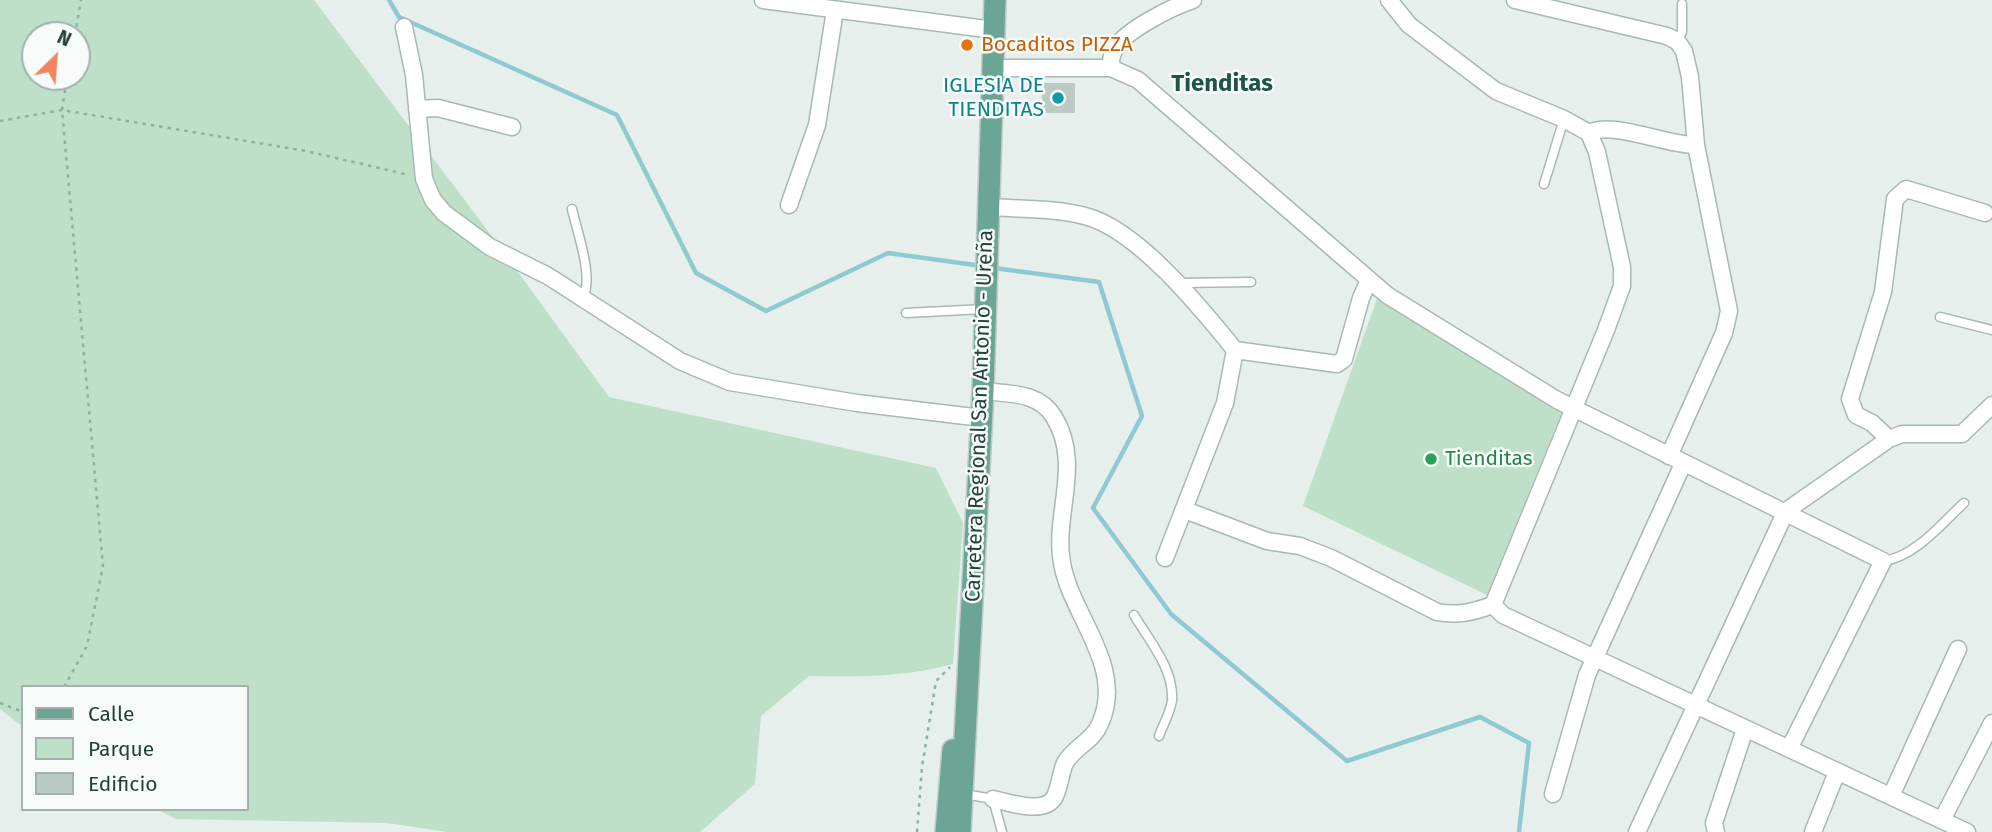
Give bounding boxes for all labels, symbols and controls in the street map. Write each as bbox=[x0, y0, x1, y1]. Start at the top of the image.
north arrow bbox=[21, 21, 91, 91]
text: N bbox=[54, 25, 75, 51]
place label: Bocaditos PIZZA bbox=[981, 32, 1133, 58]
marker: Bocaditos PIZZA bbox=[959, 37, 975, 53]
district label: Tienditas bbox=[1171, 70, 1273, 98]
place label: IGLESIA DE TIENDITAS bbox=[943, 73, 1044, 123]
marker: IGLESIA DE TIENDITAS bbox=[1050, 90, 1066, 106]
street label: Carretera Regional San Antonio - Ureña bbox=[961, 229, 999, 603]
place label: Tienditas bbox=[1445, 446, 1532, 472]
marker: Tienditas bbox=[1423, 451, 1439, 467]
legend bbox=[21, 685, 248, 811]
text: Calle bbox=[88, 701, 134, 727]
text: Parque bbox=[88, 736, 154, 762]
text: Edificio bbox=[88, 771, 158, 797]

